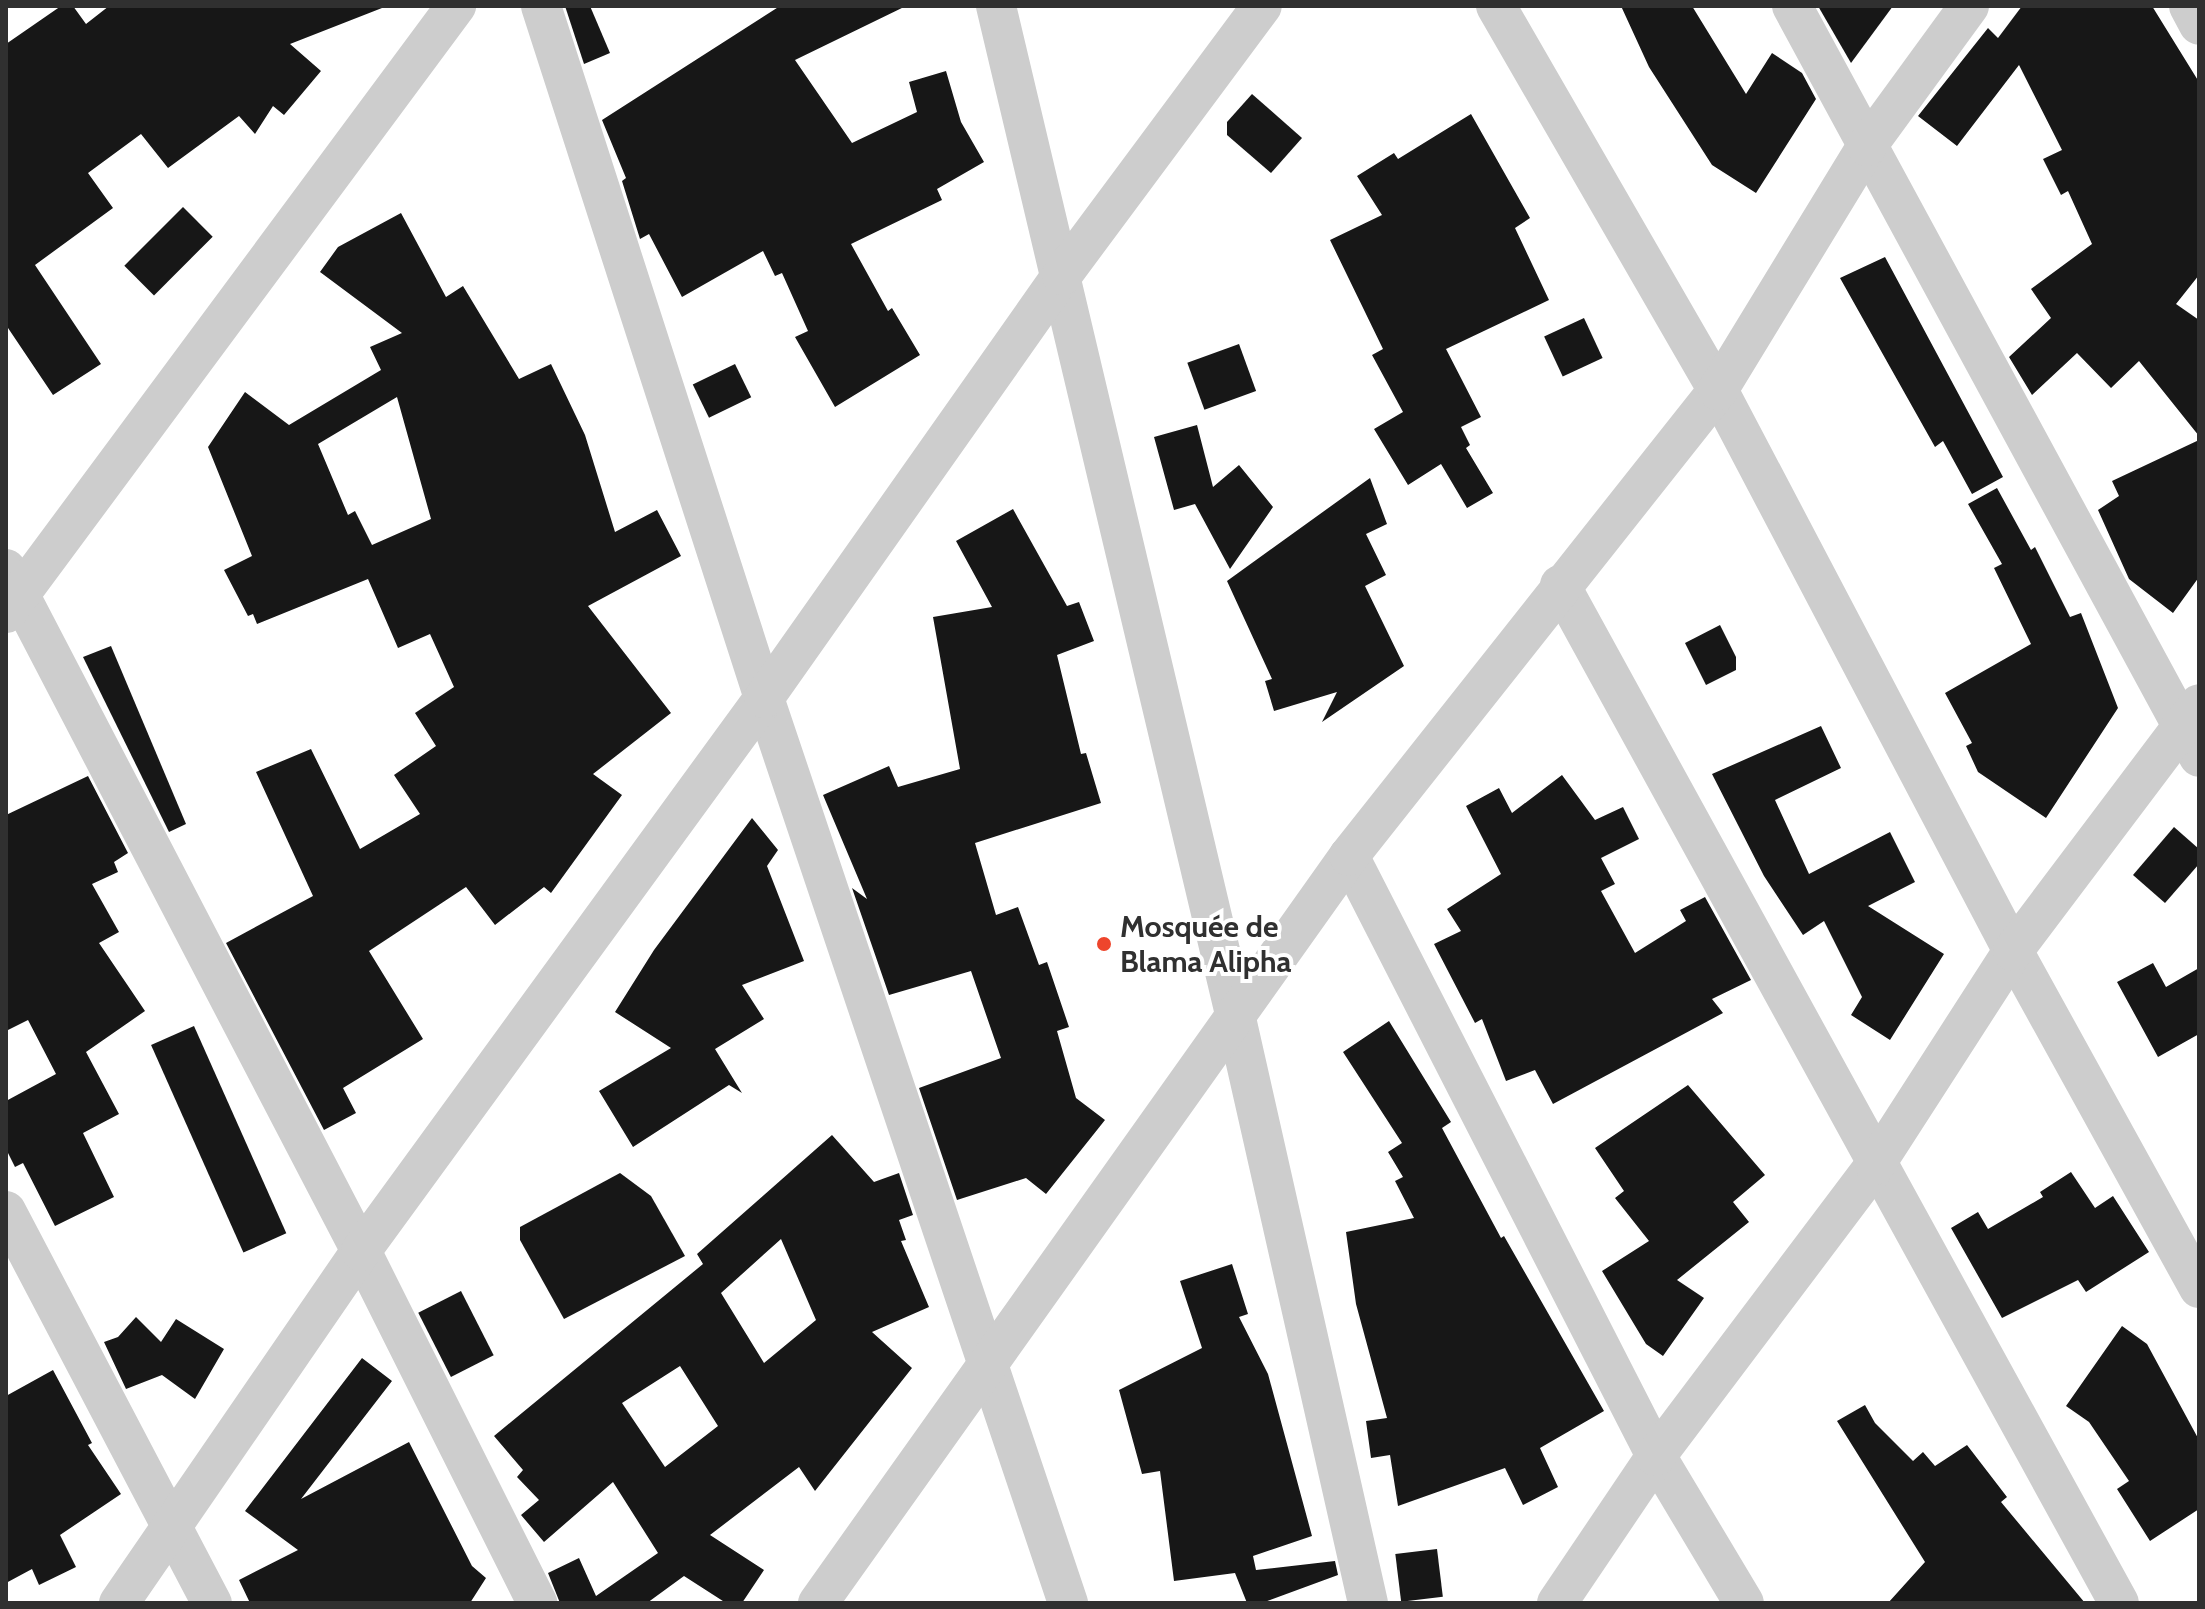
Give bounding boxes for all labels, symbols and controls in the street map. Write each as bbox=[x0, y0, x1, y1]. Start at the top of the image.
place label: Mosquée de Blama Alipha bbox=[1120, 909, 1291, 980]
marker: Mosquée de Blama Alipha bbox=[1095, 935, 1113, 953]

